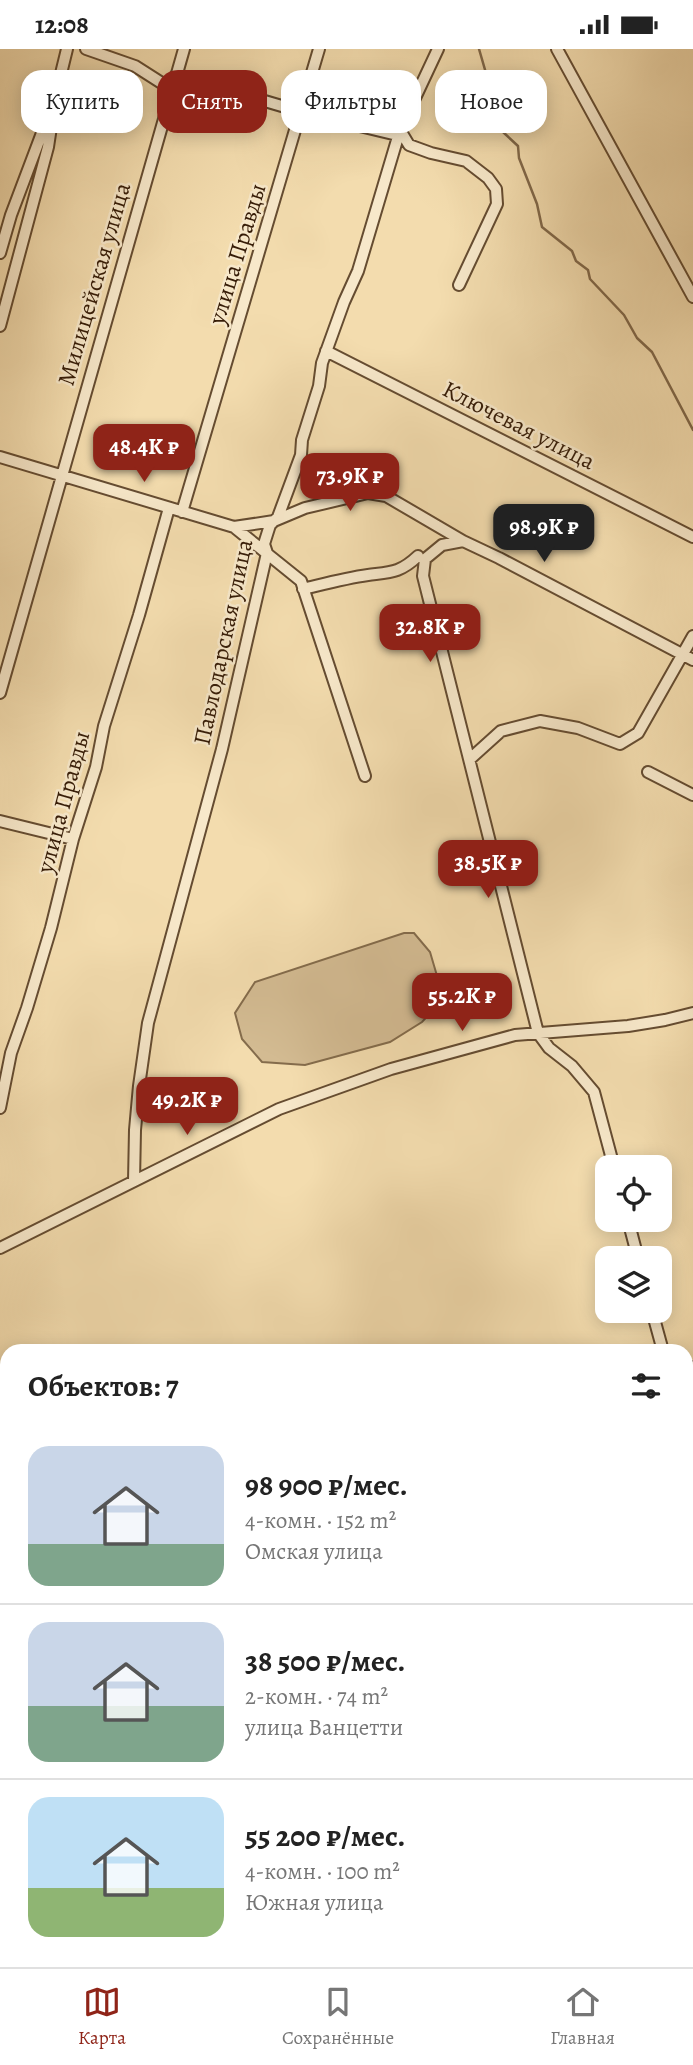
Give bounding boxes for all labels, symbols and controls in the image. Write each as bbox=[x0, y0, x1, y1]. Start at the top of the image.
text: 12:08 bbox=[35, 7, 89, 42]
chip: Купить bbox=[21, 70, 143, 133]
chip: Снять bbox=[157, 70, 267, 133]
chip: Фильтры bbox=[281, 70, 421, 133]
chip: Новое bbox=[435, 70, 547, 133]
street label: Милицейская улица bbox=[50, 179, 138, 389]
street label: улица Правды bbox=[200, 180, 274, 329]
street label: Ключевая улица bbox=[437, 373, 601, 477]
pin: 48.4K ₽ bbox=[79, 425, 209, 484]
text: 48.4K ₽ bbox=[109, 431, 179, 462]
pin: 73.9K ₽ bbox=[285, 454, 415, 513]
text: 73.9K ₽ bbox=[316, 460, 384, 491]
pin: 98.9K ₽ bbox=[479, 505, 609, 564]
text: 98.9K ₽ bbox=[509, 511, 579, 542]
street label: Павлодарская улица bbox=[186, 536, 260, 748]
pin: 32.8K ₽ bbox=[365, 605, 495, 664]
text: 32.8K ₽ bbox=[395, 611, 465, 642]
street label: улица Правды bbox=[28, 727, 97, 878]
pin: 38.5K ₽ bbox=[423, 841, 553, 900]
text: 38.5K ₽ bbox=[454, 847, 522, 878]
pin: 55.2K ₽ bbox=[397, 974, 527, 1033]
text: 55.2K ₽ bbox=[428, 980, 496, 1011]
pin: 49.2K ₽ bbox=[122, 1077, 252, 1137]
text: 49.2K ₽ bbox=[152, 1084, 222, 1115]
map controls bbox=[595, 1155, 672, 1323]
button: locate bbox=[595, 1155, 672, 1232]
button: layers bbox=[595, 1246, 672, 1323]
text: Объектов: 7 bbox=[28, 1366, 178, 1406]
icon: filters bbox=[627, 1367, 665, 1405]
text: 98 900 ₽/мес. bbox=[245, 1465, 408, 1505]
icon: home bbox=[84, 1474, 168, 1558]
text: 4-комн. · 152 m² bbox=[245, 1505, 396, 1536]
text: Омская улица bbox=[245, 1536, 383, 1567]
text: 38 500 ₽/мес. bbox=[245, 1641, 406, 1681]
icon: home bbox=[84, 1650, 168, 1734]
text: 2-комн. · 74 m² bbox=[245, 1681, 388, 1712]
text: улица Ванцетти bbox=[245, 1712, 403, 1743]
text: 55 200 ₽/мес. bbox=[245, 1816, 406, 1856]
icon: home bbox=[84, 1825, 168, 1909]
text: 4-комн. · 100 m² bbox=[245, 1856, 400, 1887]
text: Южная улица bbox=[245, 1887, 384, 1918]
tab: Карта bbox=[78, 1983, 126, 2051]
tab: Сохранённые bbox=[282, 1983, 394, 2051]
tab: Главная bbox=[550, 1983, 615, 2051]

